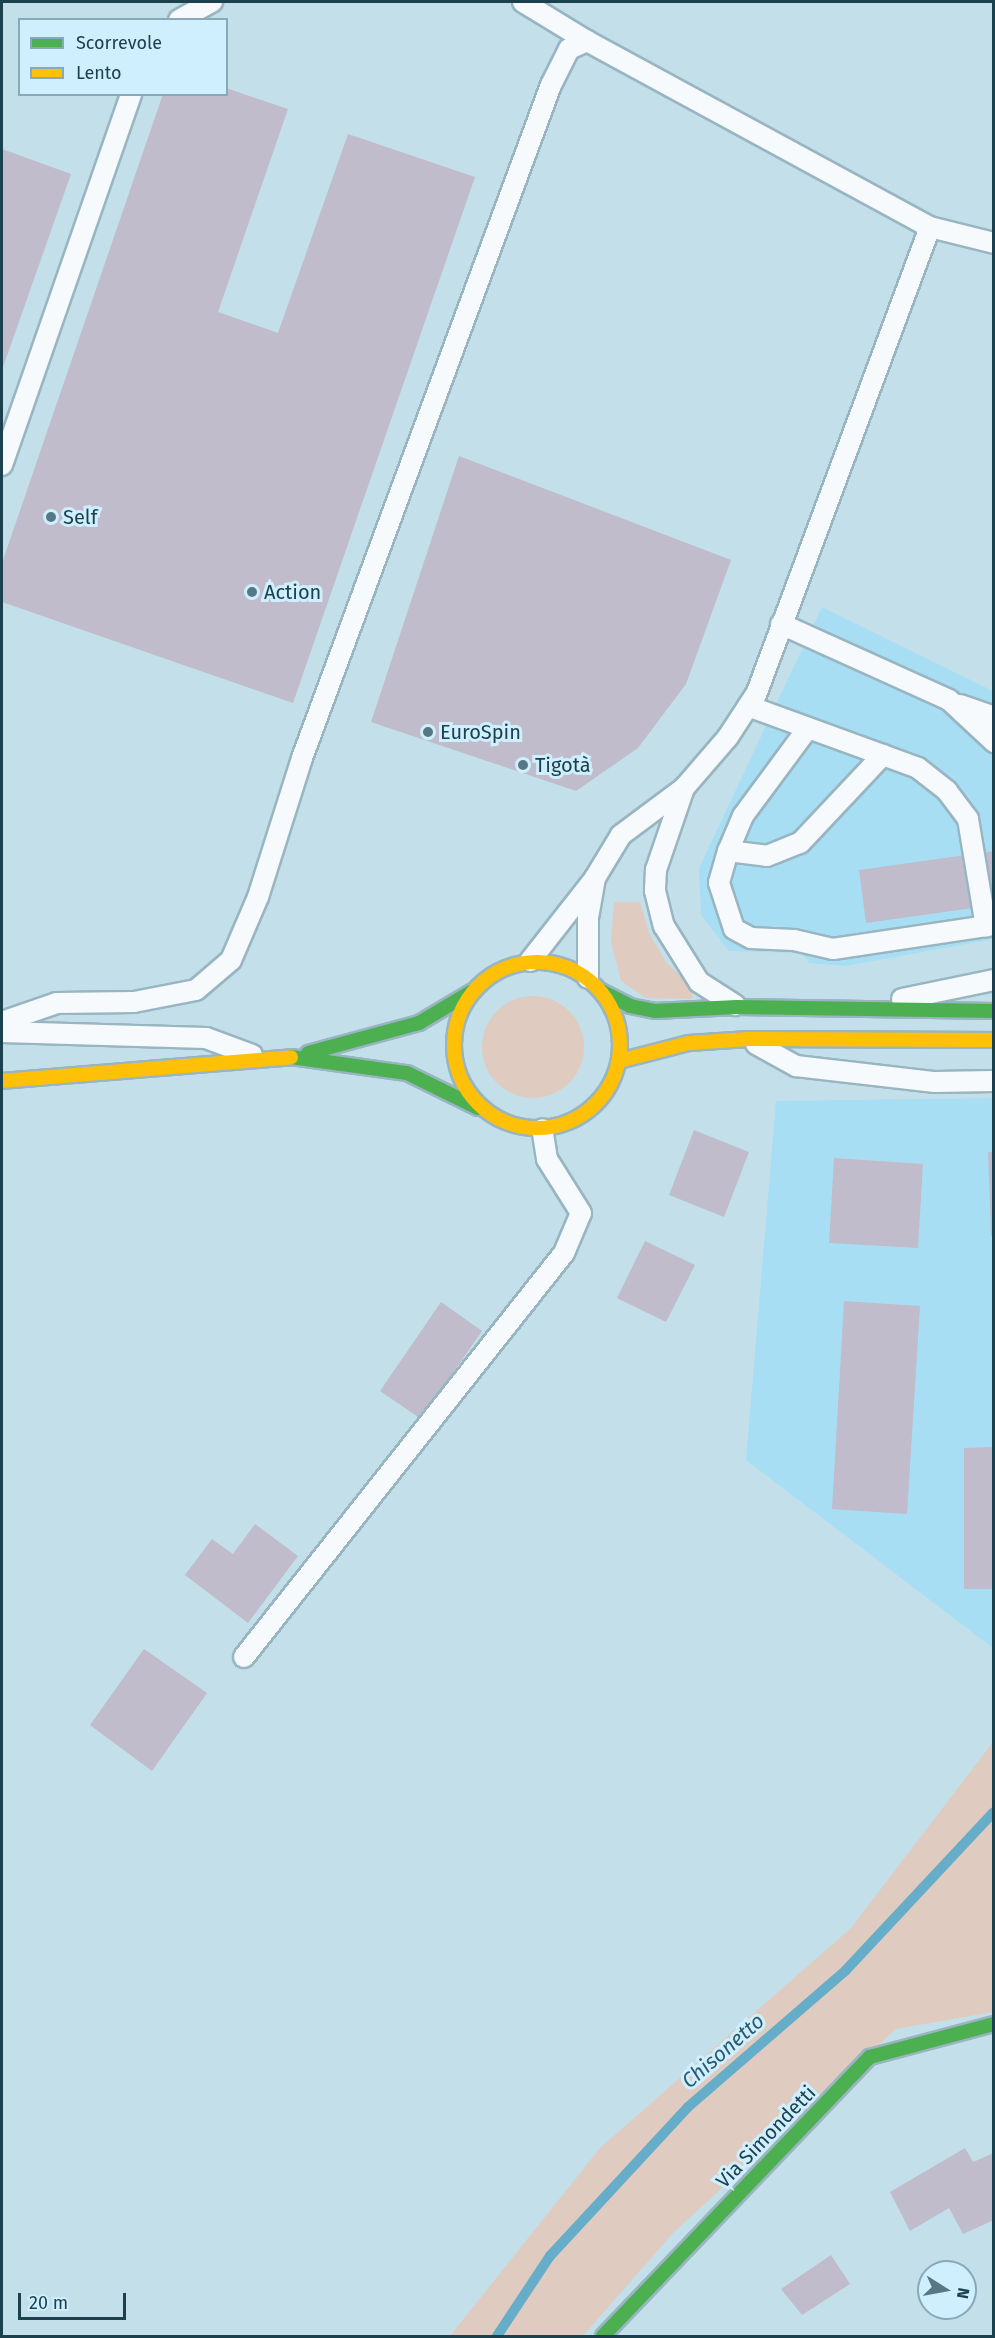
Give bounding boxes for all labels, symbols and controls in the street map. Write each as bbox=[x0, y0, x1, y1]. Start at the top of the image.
legend bbox=[18, 18, 228, 96]
text: Scorrevole bbox=[76, 32, 162, 54]
text: Lento bbox=[76, 62, 122, 84]
place label: Self bbox=[63, 505, 97, 529]
marker: Self bbox=[44, 510, 58, 524]
place label: Action bbox=[264, 580, 321, 604]
marker: Action bbox=[245, 585, 259, 599]
place label: EuroSpin bbox=[440, 720, 521, 744]
marker: EuroSpin bbox=[421, 725, 435, 739]
place label: Tigotà bbox=[535, 753, 591, 777]
marker: Tigotà bbox=[516, 758, 530, 772]
water label: Chisonetto bbox=[677, 2008, 769, 2094]
street label: Via Simondetti bbox=[711, 2081, 821, 2193]
north arrow bbox=[917, 2260, 977, 2320]
scale bar bbox=[21, 2281, 129, 2319]
text: N bbox=[953, 2286, 974, 2300]
text: 20 m bbox=[29, 2292, 68, 2314]

